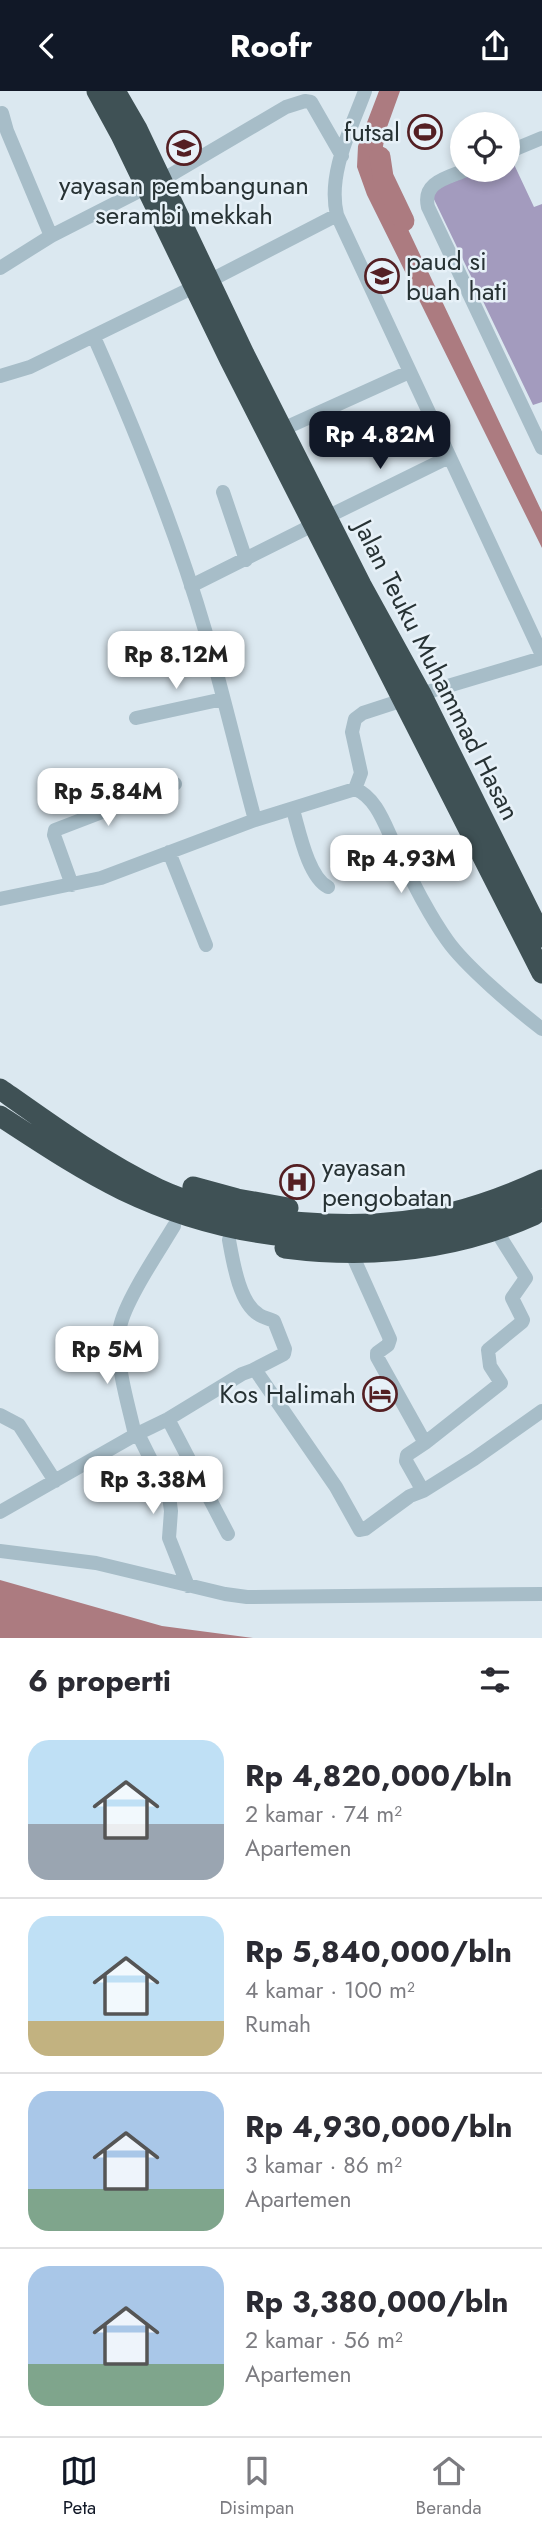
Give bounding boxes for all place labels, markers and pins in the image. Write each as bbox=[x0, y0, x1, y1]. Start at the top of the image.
place label: futsal bbox=[344, 113, 400, 151]
sports icon: futsal bbox=[406, 113, 444, 151]
school or university icon: yayasan pembangunan serambi mekkah bbox=[165, 129, 203, 167]
place label: yayasan pembangunan serambi mekkah bbox=[59, 166, 309, 234]
place label: paud si buah hati bbox=[406, 242, 508, 310]
school or university icon: paud si buah hati bbox=[363, 257, 401, 295]
pin: Rp 4.82M bbox=[308, 411, 452, 471]
pin: Rp 8.12M bbox=[104, 631, 248, 691]
pin: Rp 5.84M bbox=[36, 769, 180, 828]
pin: Rp 4.93M bbox=[329, 835, 473, 895]
place label: yayasan pengobatan bbox=[322, 1148, 453, 1216]
hospital icon: yayasan pengobatan bbox=[278, 1163, 316, 1201]
pin: Rp 5M bbox=[58, 1327, 156, 1386]
place label: Kos Halimah bbox=[219, 1375, 356, 1413]
hotel icon: Kos Halimah bbox=[361, 1375, 399, 1413]
pin: Rp 3.38M bbox=[81, 1457, 225, 1516]

